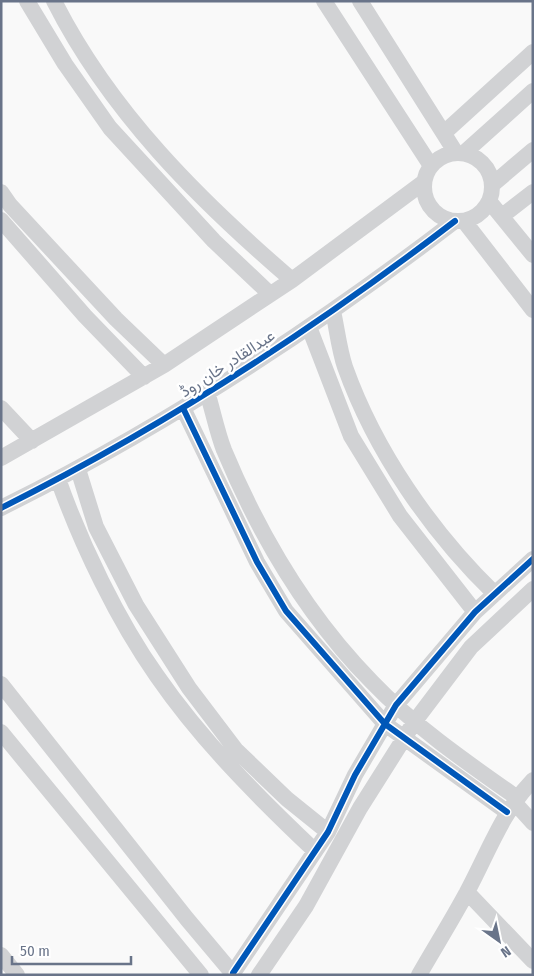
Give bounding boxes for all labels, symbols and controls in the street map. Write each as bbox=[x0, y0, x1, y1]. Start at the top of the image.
street label: عبدالقادر خان روڈ bbox=[176, 326, 279, 402]
north arrow bbox=[474, 916, 524, 966]
scale bar bbox=[12, 934, 131, 966]
text: 50 m bbox=[20, 942, 50, 960]
text: N bbox=[498, 942, 514, 961]

